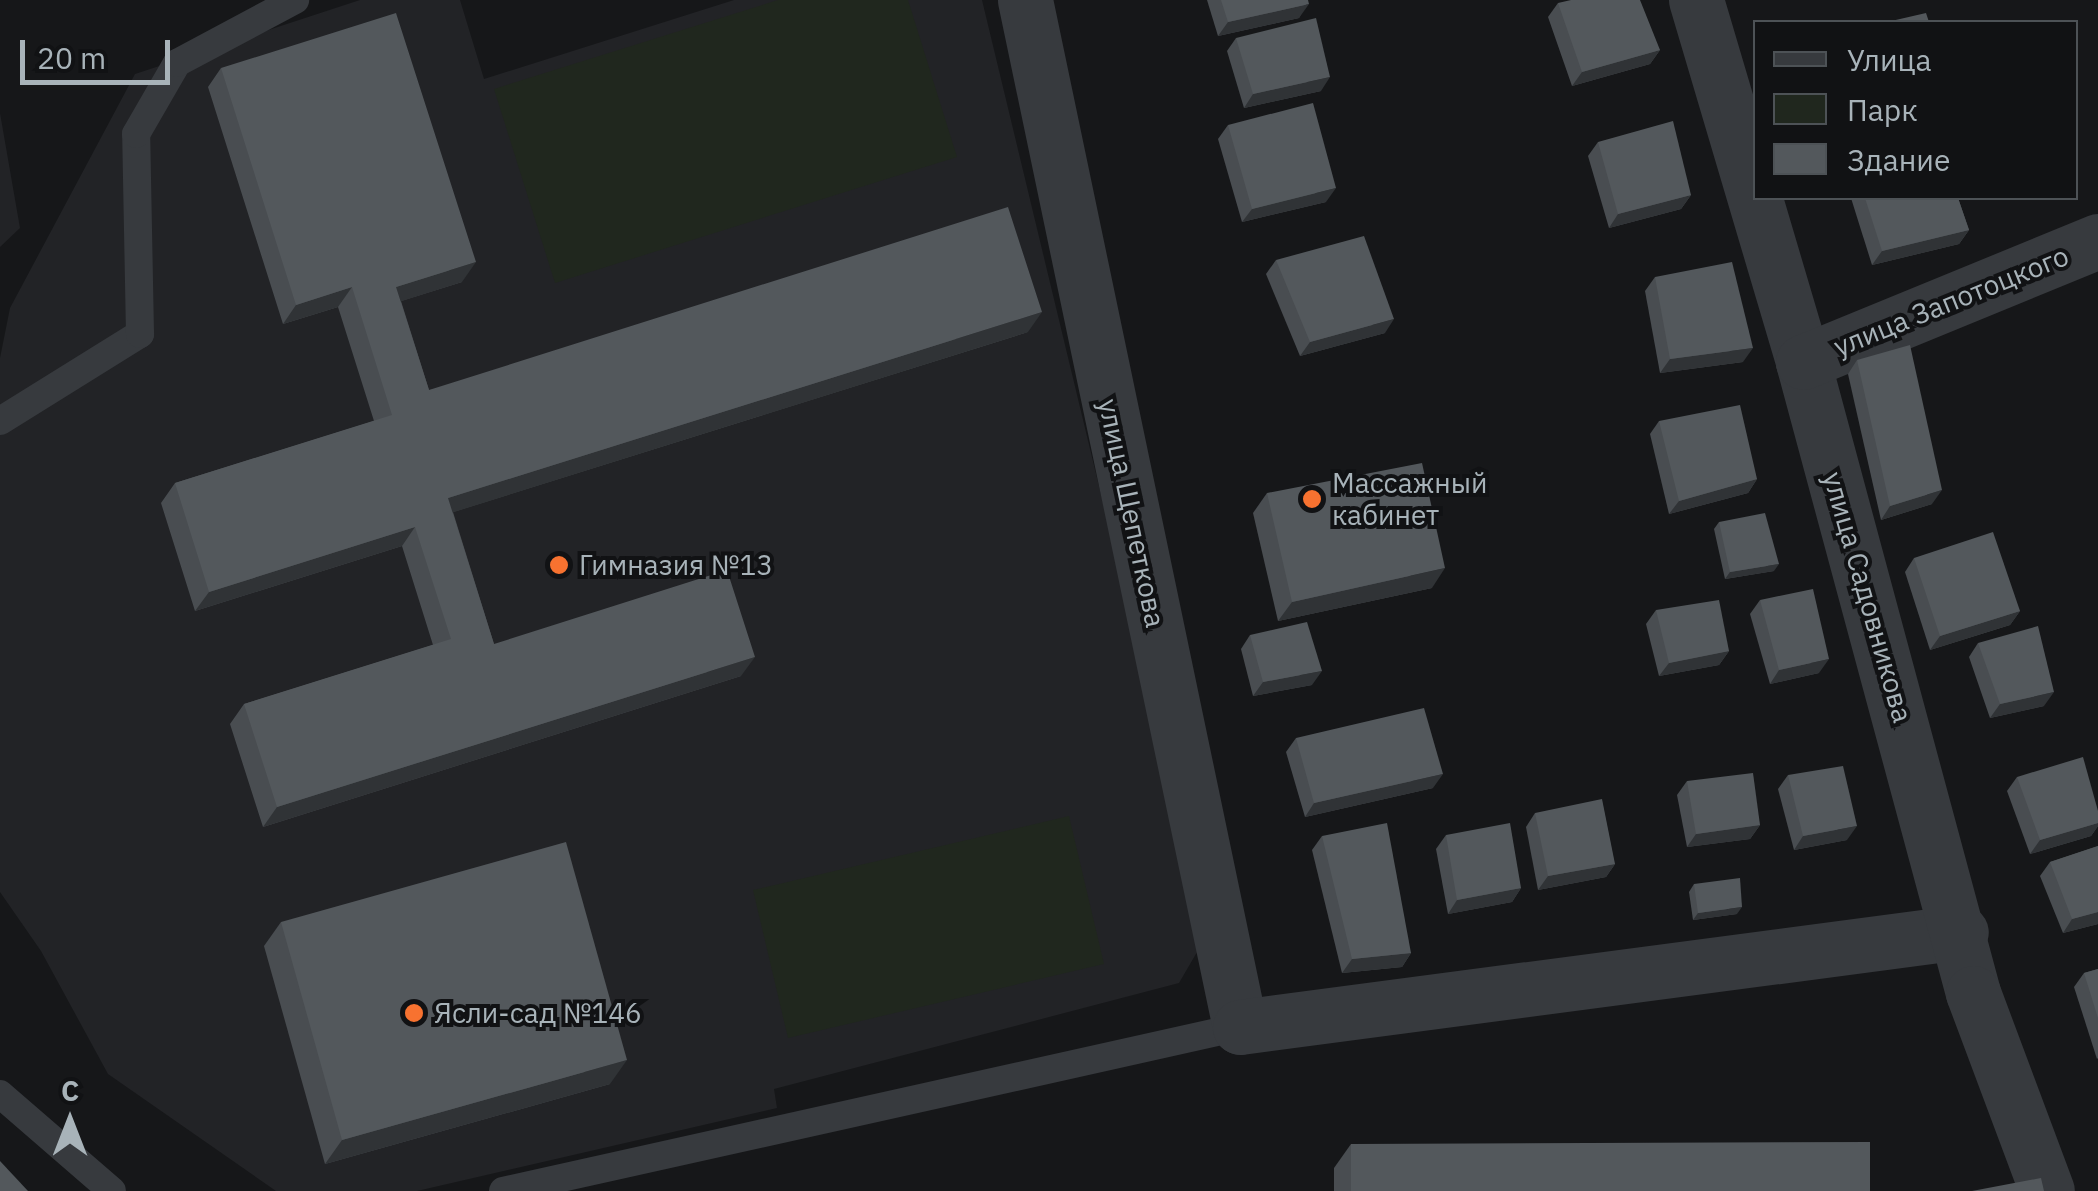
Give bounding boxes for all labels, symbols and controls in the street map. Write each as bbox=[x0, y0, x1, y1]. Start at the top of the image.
scale bar bbox=[25, 20, 175, 82]
legend bbox=[1753, 20, 2078, 200]
text: 20 m bbox=[37, 38, 106, 77]
text: Улица bbox=[1847, 40, 1932, 79]
text: Парк bbox=[1847, 90, 1918, 129]
text: Здание bbox=[1847, 140, 1950, 179]
street label: улица Запотоцкого bbox=[1829, 239, 2073, 363]
street label: улица Щепеткова bbox=[1091, 396, 1173, 630]
place label: Массажный кабинет bbox=[1332, 466, 1487, 532]
street label: улица Садовникова bbox=[1816, 468, 1920, 726]
marker: Массажный кабинет bbox=[1301, 488, 1323, 510]
place label: Гимназия №13 bbox=[579, 548, 773, 582]
marker: Гимназия №13 bbox=[548, 554, 570, 576]
place label: Ясли-сад №146 bbox=[434, 996, 642, 1030]
marker: Ясли-сад №146 bbox=[403, 1002, 425, 1024]
north arrow bbox=[20, 1071, 120, 1171]
text: С bbox=[61, 1072, 79, 1109]

